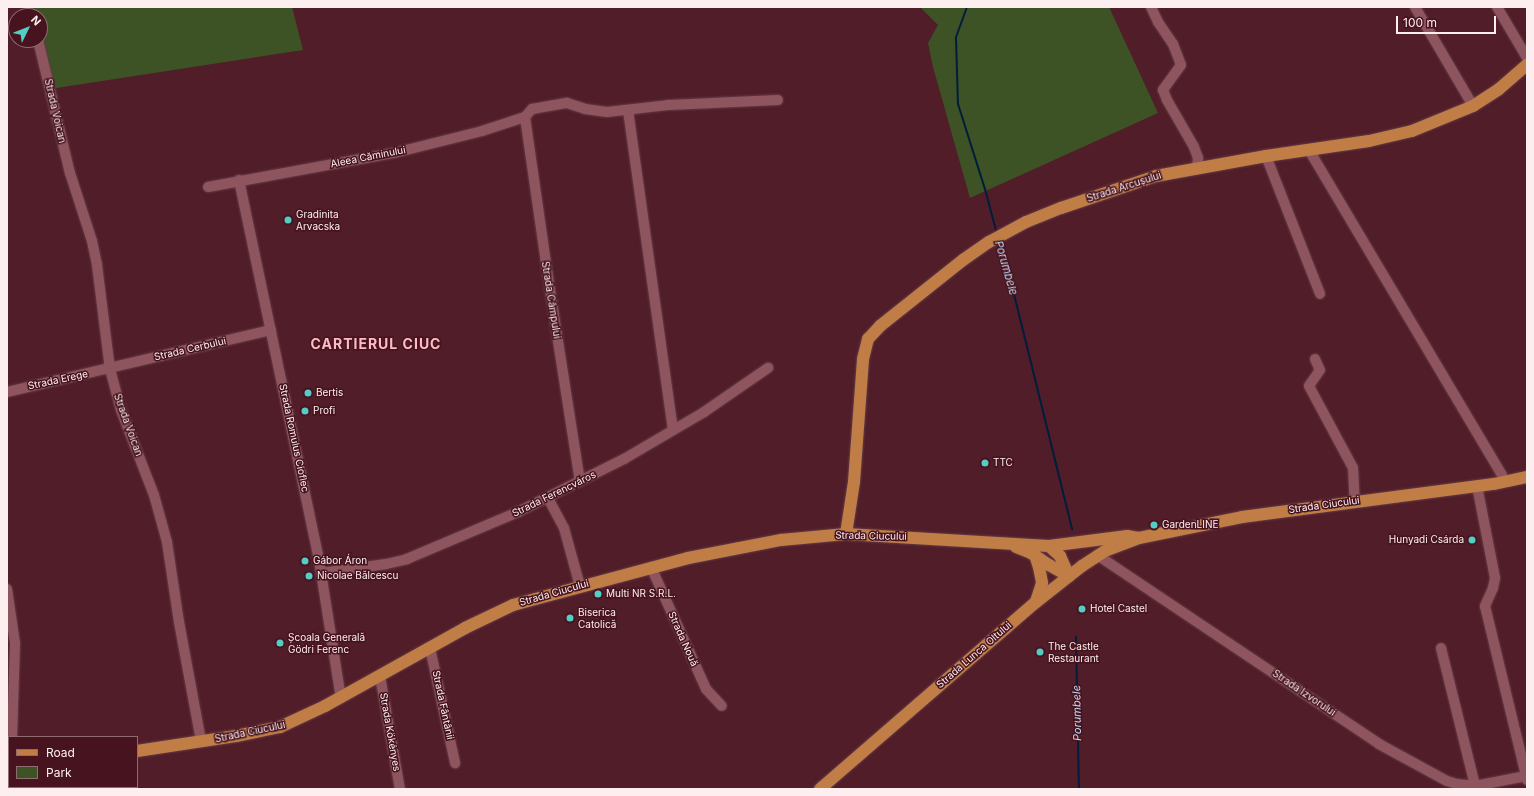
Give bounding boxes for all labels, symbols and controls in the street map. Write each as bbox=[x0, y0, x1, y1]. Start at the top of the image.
north arrow bbox=[8, 8, 48, 48]
scale bar bbox=[1398, 8, 1498, 34]
text: N bbox=[28, 13, 44, 28]
text: 100 m bbox=[1403, 15, 1437, 30]
street label: Strada Voican bbox=[42, 78, 68, 144]
street label: Aleea Căminului bbox=[329, 144, 407, 170]
street label: Strada Arcușului bbox=[1085, 169, 1163, 205]
place label: Gradinita Arvacska bbox=[296, 208, 340, 232]
marker: Gradinita Arvacska bbox=[283, 215, 293, 225]
water label: Porumbele bbox=[992, 239, 1020, 297]
street label: Strada Câmpului bbox=[539, 260, 563, 340]
street label: Strada Cerbului bbox=[153, 335, 227, 363]
district label: CARTIERUL CIUC bbox=[311, 336, 441, 352]
street label: Strada Erege bbox=[27, 368, 89, 392]
street label: Strada Romulus Cioflec bbox=[277, 383, 311, 493]
place label: Bertis bbox=[316, 387, 343, 399]
marker: Bertis bbox=[303, 388, 313, 398]
street label: Strada Voican bbox=[111, 392, 145, 458]
place label: Profi bbox=[313, 405, 335, 417]
marker: Profi bbox=[300, 406, 310, 416]
place label: TTC bbox=[993, 457, 1013, 469]
marker: TTC bbox=[980, 458, 990, 468]
street label: Strada Ferencváros bbox=[510, 468, 598, 520]
street label: Strada Ciucului bbox=[1288, 494, 1360, 516]
place label: GardenLINE bbox=[1162, 519, 1218, 531]
marker: GardenLINE bbox=[1149, 520, 1159, 530]
street label: Strada Ciucului bbox=[835, 529, 907, 543]
place label: Hunyadi Csárda bbox=[1389, 534, 1464, 546]
marker: Hunyadi Csárda bbox=[1467, 535, 1477, 545]
place label: Gábor Áron bbox=[313, 555, 367, 567]
marker: Gábor Áron bbox=[300, 556, 310, 566]
place label: Nicolae Bălcescu bbox=[317, 570, 398, 582]
marker: Nicolae Bălcescu bbox=[304, 571, 314, 581]
street label: Strada Ciucului bbox=[518, 577, 590, 609]
place label: Multi NR S.R.L. bbox=[606, 588, 676, 600]
marker: Multi NR S.R.L. bbox=[593, 589, 603, 599]
place label: Hotel Castel bbox=[1090, 603, 1147, 615]
marker: Hotel Castel bbox=[1077, 604, 1087, 614]
place label: Biserica Catolică bbox=[578, 606, 616, 630]
street label: Strada Nouă bbox=[666, 610, 700, 668]
marker: Biserica Catolică bbox=[565, 613, 575, 623]
street label: Strada Lunca Oltului bbox=[934, 619, 1014, 691]
place label: Școala Generală Gödri Ferenc bbox=[288, 631, 365, 654]
marker: Școala Generală Gödri Ferenc bbox=[275, 638, 285, 648]
place label: The Castle Restaurant bbox=[1048, 640, 1099, 664]
marker: The Castle Restaurant bbox=[1035, 647, 1045, 657]
street label: Strada Izvorului bbox=[1270, 667, 1338, 719]
street label: Strada Fântânii bbox=[430, 669, 456, 741]
water label: Porumbele bbox=[1070, 685, 1084, 741]
street label: Strada Kökényes bbox=[377, 692, 403, 772]
street label: Strada Ciucului bbox=[214, 719, 286, 745]
legend bbox=[8, 736, 138, 788]
text: Road bbox=[46, 745, 75, 760]
text: Park bbox=[46, 765, 72, 780]

